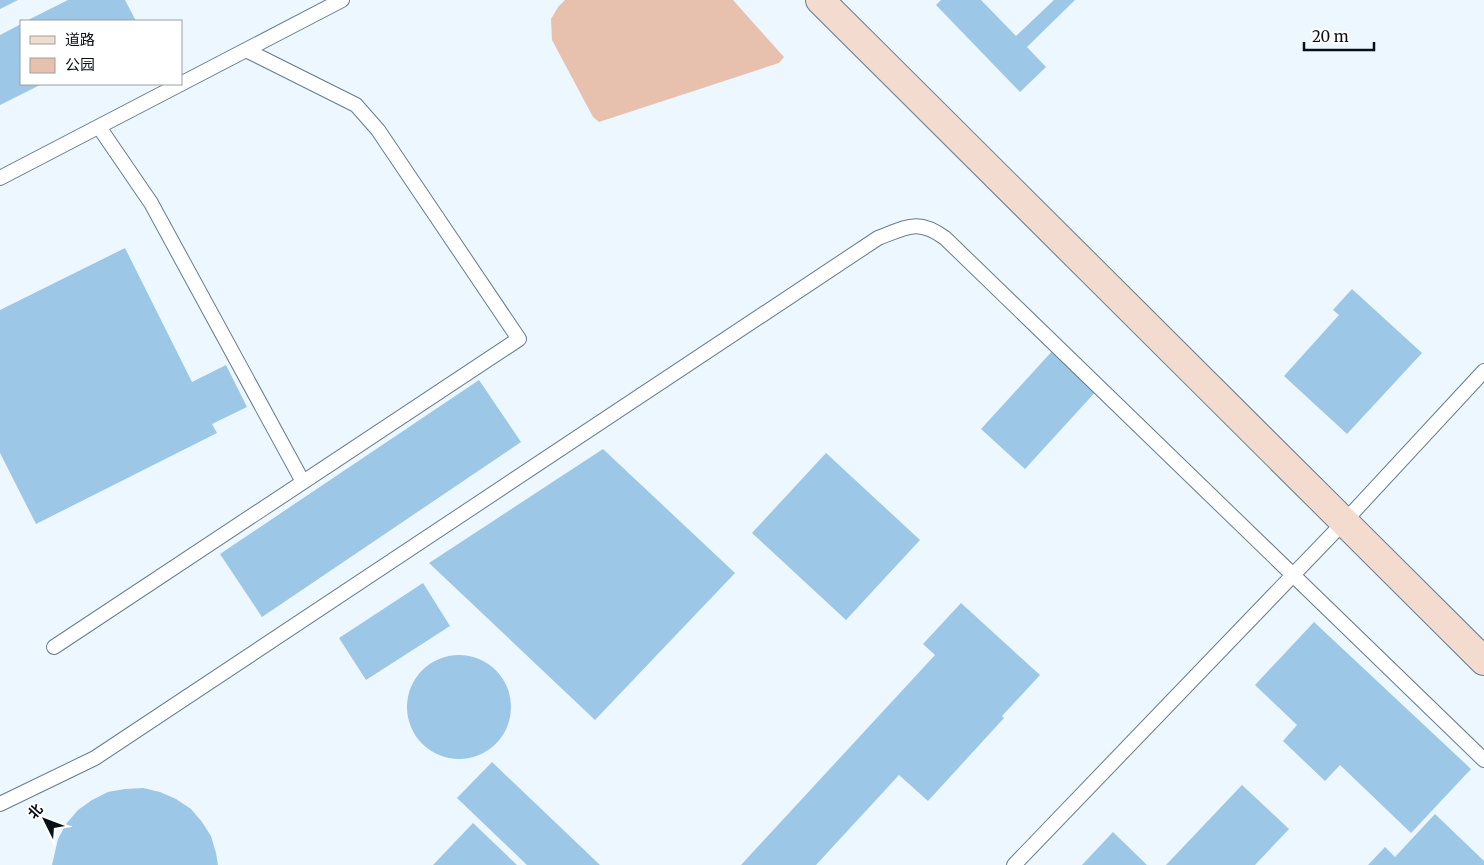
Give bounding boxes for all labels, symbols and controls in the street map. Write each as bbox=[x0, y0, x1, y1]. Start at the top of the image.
legend bbox=[20, 20, 182, 85]
scale bar bbox=[1304, 20, 1374, 52]
text: 20 m bbox=[1312, 27, 1349, 46]
text: 道路 bbox=[65, 30, 95, 49]
text: 公园 bbox=[65, 55, 95, 74]
north arrow bbox=[20, 795, 70, 845]
text: 北 bbox=[24, 800, 47, 823]

